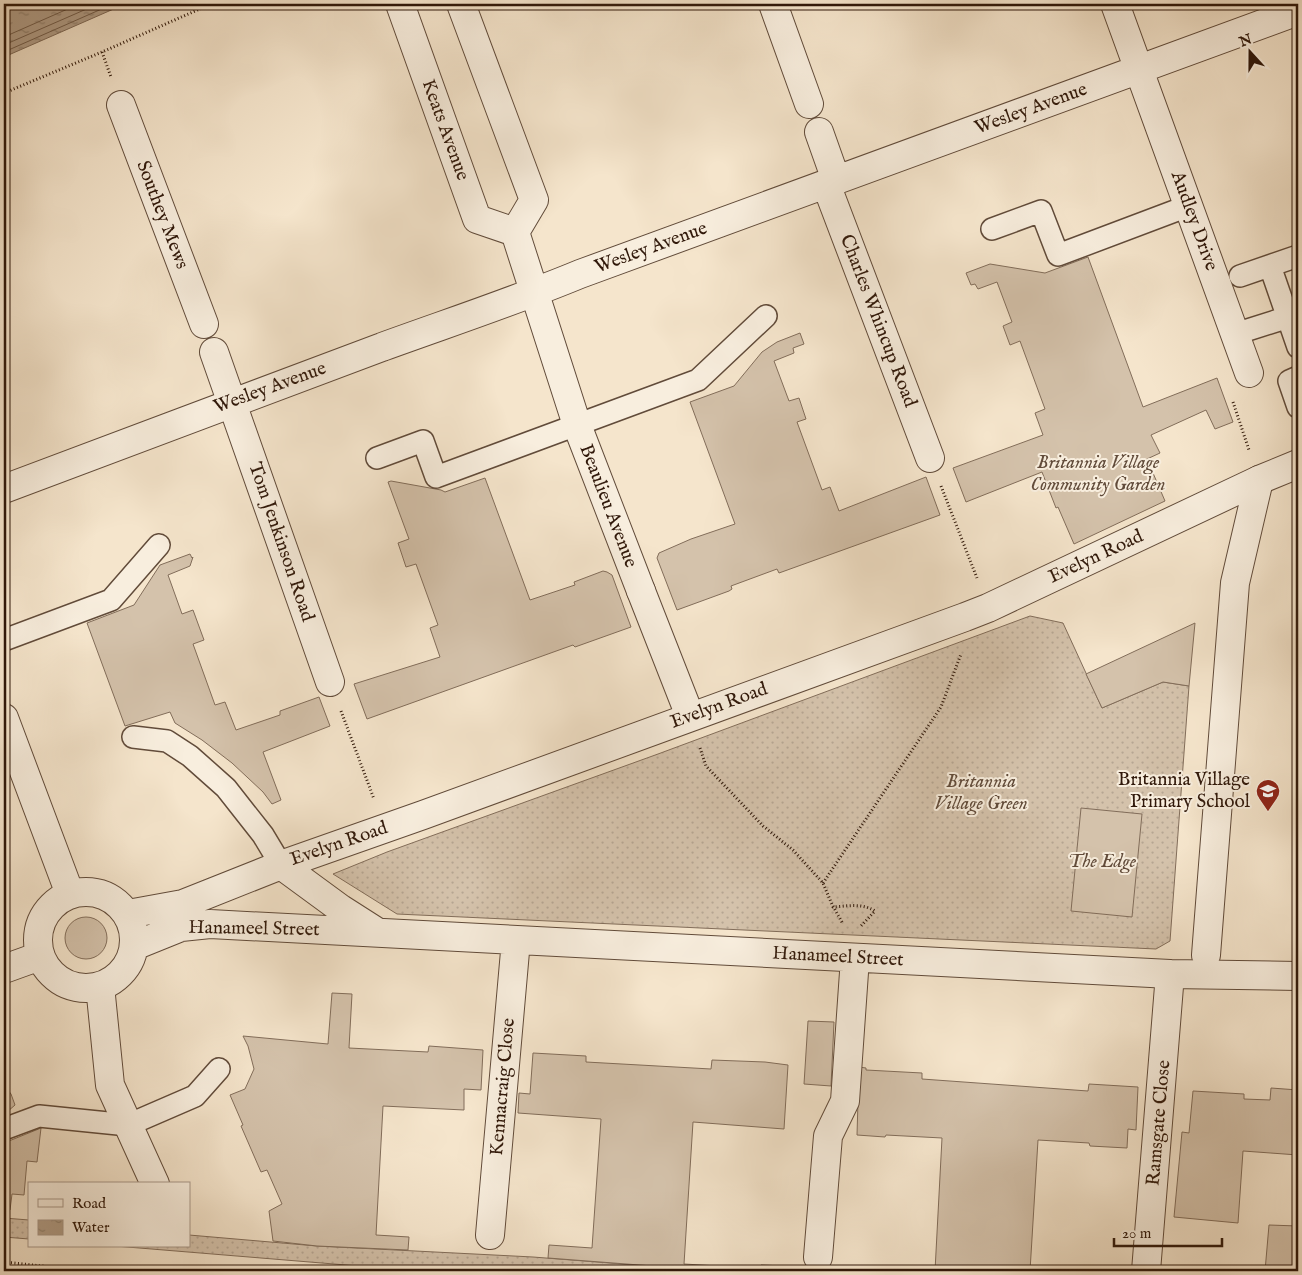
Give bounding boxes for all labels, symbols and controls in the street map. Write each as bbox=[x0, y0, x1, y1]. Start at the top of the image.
north arrow bbox=[1224, 28, 1274, 78]
text: N bbox=[1236, 30, 1255, 52]
street label: Keats Avenue bbox=[416, 76, 475, 184]
street label: Wesley Avenue bbox=[971, 77, 1091, 140]
street label: Southey Mews bbox=[130, 157, 194, 273]
street label: Audley Drive bbox=[1165, 167, 1223, 274]
street label: Wesley Avenue bbox=[591, 216, 711, 279]
street label: Charles Whincup Road bbox=[834, 231, 922, 412]
street label: Wesley Avenue bbox=[210, 356, 330, 419]
street label: Beaulieu Avenue bbox=[573, 441, 643, 571]
park label: Britannia Village Community Garden bbox=[1031, 451, 1165, 497]
street label: Tom Jenkinson Road bbox=[243, 459, 320, 626]
street label: Evelyn Road bbox=[1045, 524, 1148, 589]
street label: Evelyn Road bbox=[667, 677, 772, 735]
place label: Britannia Village Primary School bbox=[1118, 768, 1251, 814]
park label: Britannia Village Green bbox=[934, 770, 1028, 816]
school or university icon: Britannia Village Primary School bbox=[1255, 778, 1281, 812]
street label: Evelyn Road bbox=[287, 816, 392, 872]
park label: The Edge bbox=[1068, 850, 1137, 874]
street label: Hanameel Street bbox=[188, 916, 320, 942]
street label: Hanameel Street bbox=[772, 942, 905, 972]
street label: Kennacraig Close bbox=[485, 1017, 521, 1157]
street label: Ramsgate Close bbox=[1142, 1059, 1176, 1187]
legend bbox=[28, 1182, 190, 1248]
text: Road bbox=[72, 1194, 107, 1213]
scale bar bbox=[1114, 1215, 1222, 1247]
text: Water bbox=[72, 1218, 110, 1237]
text: 20 m bbox=[1122, 1224, 1152, 1243]

